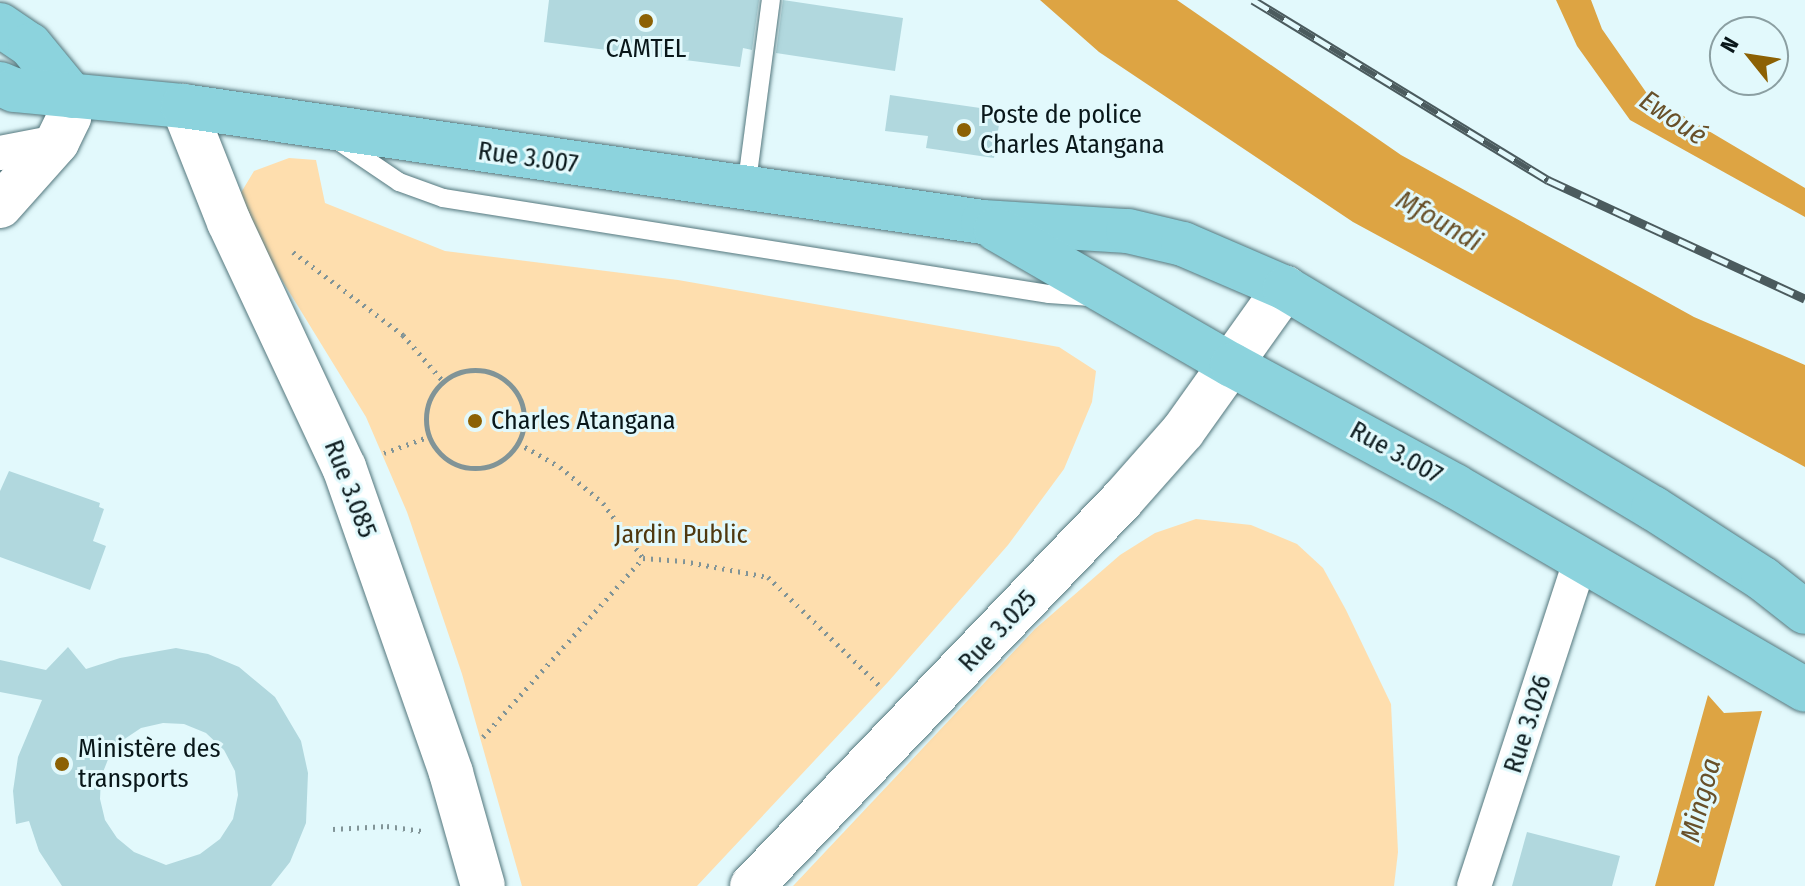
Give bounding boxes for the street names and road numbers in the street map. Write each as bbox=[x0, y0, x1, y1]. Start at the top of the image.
street label: Rue 3.007 bbox=[476, 136, 580, 180]
street label: Rue 3.007 bbox=[1344, 415, 1448, 491]
street label: Rue 3.085 bbox=[317, 436, 383, 542]
street label: Rue 3.025 bbox=[952, 584, 1044, 678]
street label: Rue 3.026 bbox=[1498, 671, 1558, 777]

